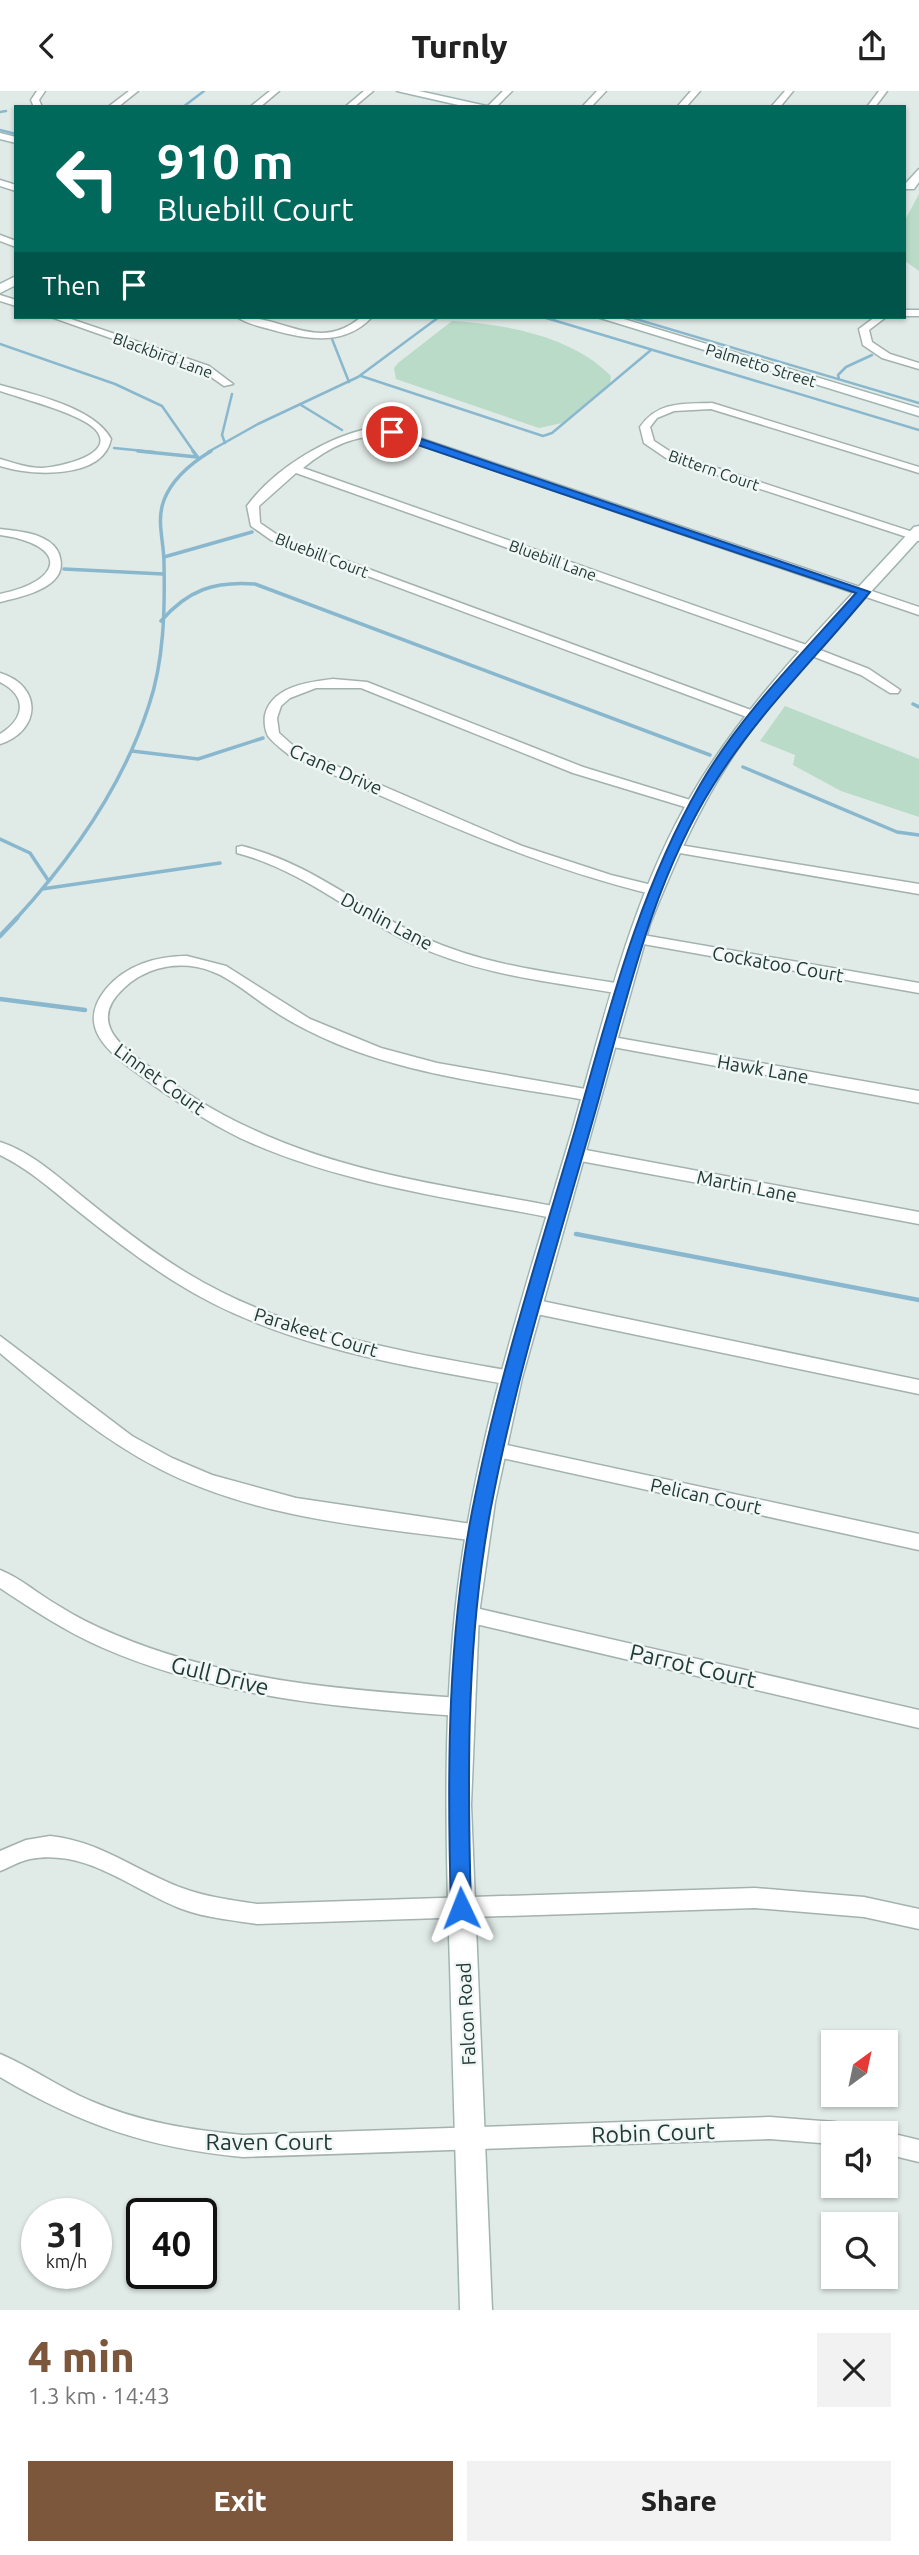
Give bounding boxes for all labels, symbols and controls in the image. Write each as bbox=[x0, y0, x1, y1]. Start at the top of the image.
icon: back bbox=[28, 27, 66, 65]
icon: share bbox=[853, 27, 891, 65]
text: Turnly bbox=[412, 28, 507, 64]
icon: left bbox=[42, 133, 133, 224]
text: 910 m bbox=[157, 133, 294, 188]
text: Bluebill Court bbox=[157, 191, 354, 227]
icon: arrive bbox=[115, 266, 153, 304]
text: Then bbox=[42, 271, 101, 300]
street label: Blackbird Lane bbox=[111, 329, 215, 381]
street label: Palmetto Street bbox=[704, 340, 819, 391]
pin bbox=[362, 402, 422, 462]
icon: arrive bbox=[373, 413, 411, 451]
street label: Bittern Court bbox=[666, 446, 762, 494]
street label: Bluebill Court bbox=[273, 529, 372, 581]
street label: Bluebill Lane bbox=[507, 536, 599, 584]
street label: Crane Drive bbox=[286, 739, 386, 799]
street label: Dunlin Lane bbox=[337, 888, 437, 954]
street label: Cockatoo Court bbox=[711, 942, 846, 986]
street label: Linnet Court bbox=[110, 1039, 210, 1120]
street label: Hawk Lane bbox=[716, 1050, 810, 1088]
street label: Martin Lane bbox=[695, 1166, 799, 1206]
street label: Parakeet Court bbox=[251, 1303, 381, 1361]
street label: Pelican Court bbox=[648, 1473, 764, 1519]
street label: Parrot Court bbox=[627, 1639, 759, 1692]
street label: Gull Drive bbox=[169, 1651, 272, 1700]
position arrow bbox=[424, 1871, 498, 1945]
street label: Falcon Road bbox=[452, 1962, 480, 2066]
north arrow bbox=[821, 2030, 898, 2107]
map controls bbox=[821, 2030, 898, 2289]
street label: Robin Court bbox=[591, 2118, 715, 2147]
button: sound bbox=[821, 2121, 898, 2198]
street label: Raven Court bbox=[206, 2129, 332, 2154]
speed limit sign: 40 bbox=[126, 2198, 217, 2289]
button: search bbox=[821, 2212, 898, 2289]
text: 31 bbox=[47, 2214, 86, 2254]
text: km/h bbox=[46, 2251, 87, 2271]
text: 4 min bbox=[28, 2333, 135, 2380]
button: close bbox=[817, 2333, 891, 2407]
text: 1.3 km · 14:43 bbox=[28, 2383, 170, 2408]
button: Exit bbox=[28, 2461, 453, 2541]
button: Share bbox=[467, 2461, 891, 2541]

